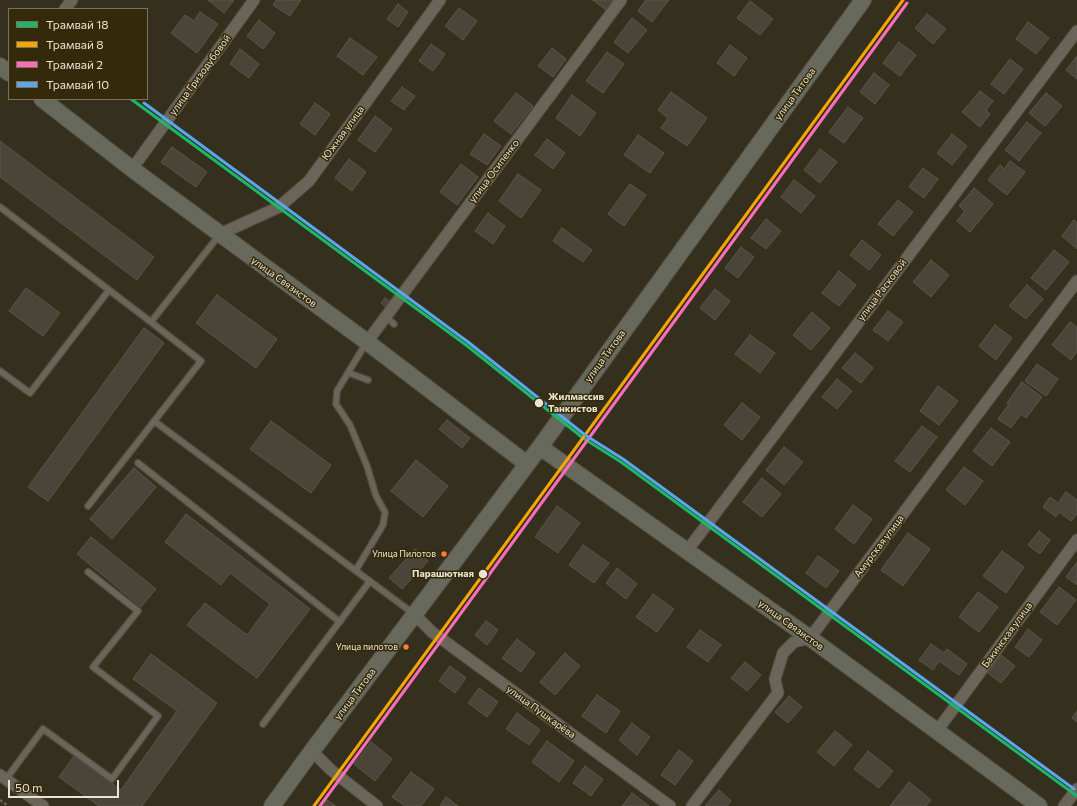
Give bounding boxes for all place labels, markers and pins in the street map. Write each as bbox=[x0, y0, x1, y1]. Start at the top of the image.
place label: Жилмассив Танкистов bbox=[548, 391, 604, 414]
marker: Жилмассив Танкистов bbox=[533, 397, 545, 409]
place label: Улица Пилотов bbox=[372, 549, 436, 559]
marker: Улица Пилотов bbox=[439, 549, 449, 559]
place label: Парашютная bbox=[412, 568, 474, 580]
marker: Парашютная bbox=[477, 568, 489, 580]
place label: Улица пилотов bbox=[336, 642, 398, 652]
marker: Улица пилотов bbox=[401, 642, 411, 652]

